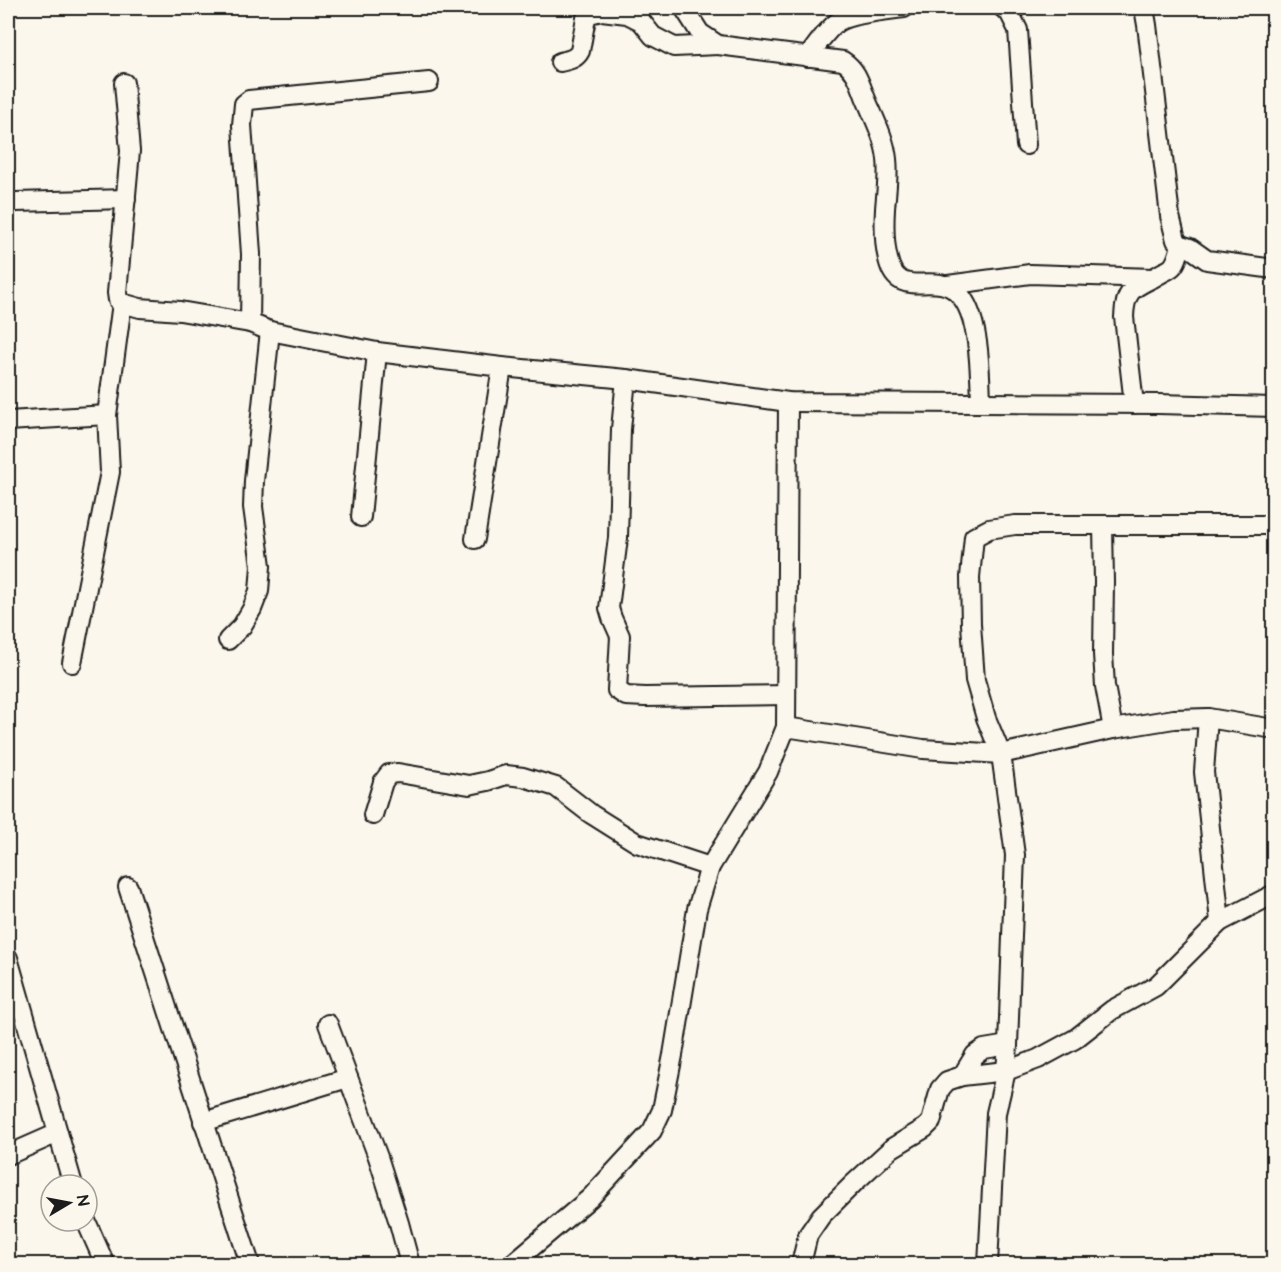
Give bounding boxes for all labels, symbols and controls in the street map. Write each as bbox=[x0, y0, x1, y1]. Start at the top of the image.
north arrow bbox=[39, 1173, 99, 1233]
text: N bbox=[71, 1194, 94, 1207]

